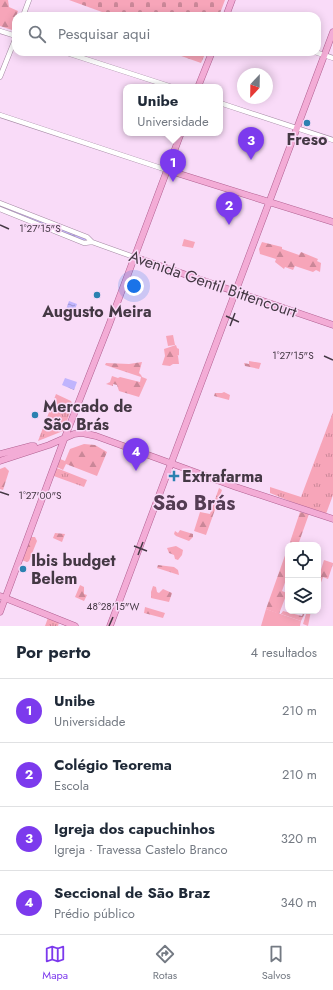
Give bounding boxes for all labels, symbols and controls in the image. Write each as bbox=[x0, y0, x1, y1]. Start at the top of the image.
search box bbox=[12, 12, 321, 56]
icon: search bbox=[26, 23, 48, 45]
text: Pesquisar aqui bbox=[58, 23, 150, 45]
north arrow bbox=[237, 68, 273, 104]
popup bbox=[123, 84, 223, 136]
text: Unibe bbox=[137, 90, 178, 112]
text: Universidade bbox=[137, 112, 209, 131]
marker: Freso bbox=[302, 118, 312, 128]
pin: 3 bbox=[238, 127, 264, 160]
place label: Freso bbox=[287, 128, 327, 151]
pin: 1 bbox=[160, 149, 186, 182]
pin: 2 bbox=[216, 192, 242, 225]
text: 1°27'15"S bbox=[19, 221, 61, 236]
street label: Avenida Gentil Bittencourt bbox=[126, 244, 300, 324]
your location bbox=[124, 276, 144, 296]
marker: Augusto Meira bbox=[92, 290, 102, 300]
place label: Augusto Meira bbox=[41, 300, 152, 323]
text: 1°27'15"S bbox=[272, 348, 314, 363]
place label: Mercado de São Brás bbox=[43, 395, 132, 436]
marker: Mercado de São Brás bbox=[30, 410, 40, 420]
pin: 4 bbox=[123, 438, 149, 471]
place label: Extrafarma bbox=[182, 465, 263, 488]
marker: Extrafarma bbox=[169, 471, 179, 481]
text: 1°27'00"S bbox=[18, 488, 62, 503]
district label: São Brás bbox=[153, 489, 235, 518]
map controls bbox=[285, 542, 321, 614]
button: locate bbox=[285, 542, 321, 578]
place label: Ibis budget Belem bbox=[31, 549, 116, 590]
marker: Ibis budget Belem bbox=[18, 564, 28, 574]
button: layers bbox=[285, 578, 321, 614]
text: 48°28'15"W bbox=[87, 599, 139, 614]
text: Por perto bbox=[16, 640, 91, 664]
text: 4 resultados bbox=[250, 643, 317, 662]
text: Unibe bbox=[54, 690, 95, 712]
text: 1 bbox=[26, 701, 32, 720]
text: 210 m bbox=[282, 701, 317, 720]
text: Universidade bbox=[54, 712, 125, 731]
text: Colégio Teorema bbox=[54, 754, 172, 776]
text: 2 bbox=[25, 765, 33, 784]
text: 210 m bbox=[282, 765, 317, 784]
text: Escola bbox=[54, 776, 89, 795]
text: Igreja dos capuchinhos bbox=[54, 818, 215, 840]
text: 3 bbox=[25, 829, 33, 848]
text: 320 m bbox=[281, 829, 317, 848]
text: Igreja · Travessa Castelo Branco bbox=[54, 840, 228, 859]
text: Seccional de São Braz bbox=[54, 882, 210, 904]
text: 4 bbox=[24, 893, 34, 912]
text: 340 m bbox=[280, 893, 317, 912]
text: Prédio público bbox=[54, 904, 135, 923]
tab: Mapa bbox=[42, 943, 68, 983]
tab: Rotas bbox=[153, 943, 177, 983]
tab: Salvos bbox=[262, 943, 291, 983]

